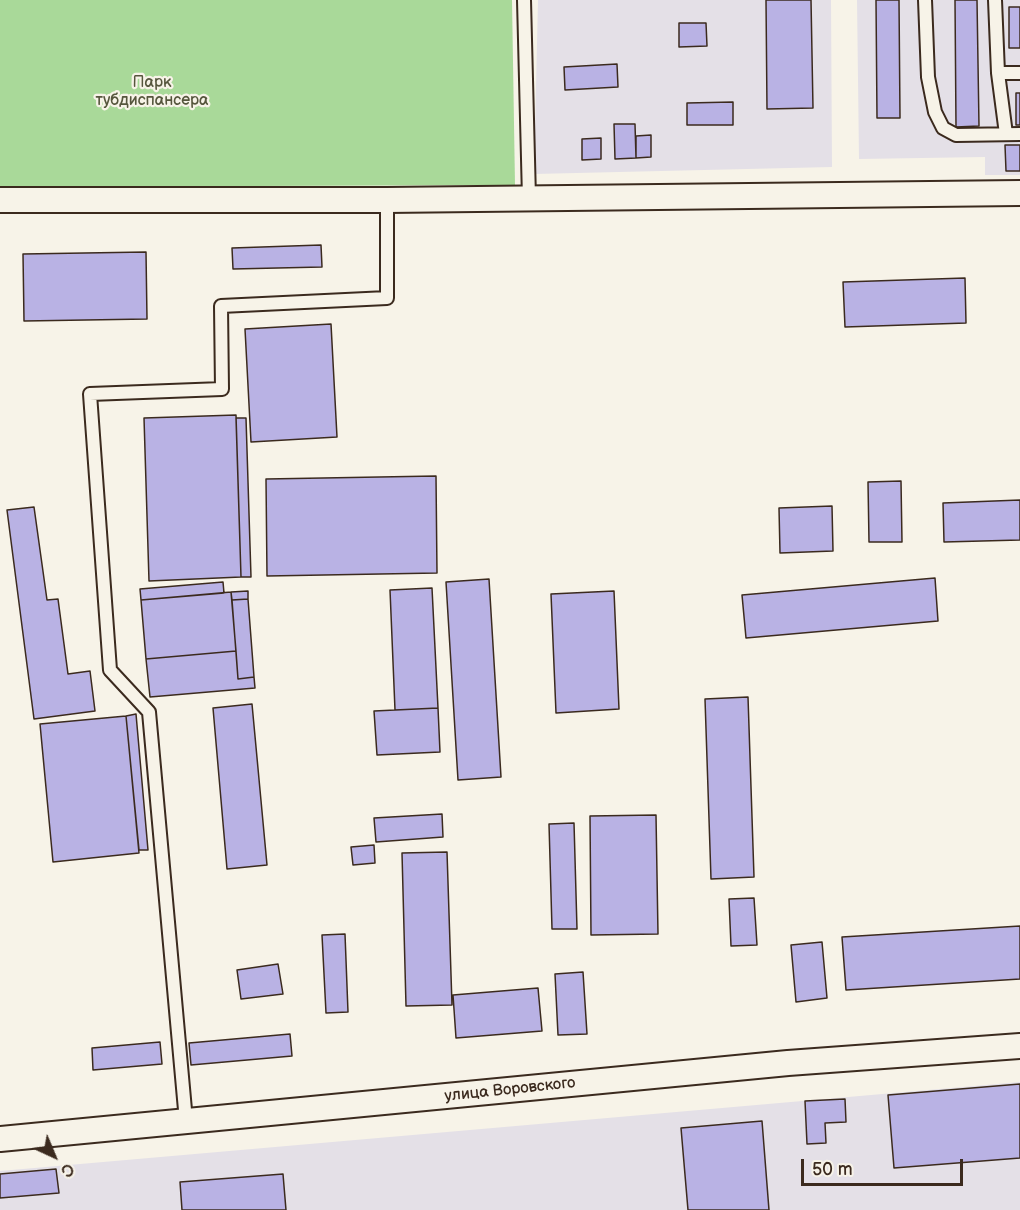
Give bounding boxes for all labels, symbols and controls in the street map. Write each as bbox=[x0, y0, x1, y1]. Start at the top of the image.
park label: Парк тубдиспансера bbox=[95, 73, 209, 111]
street label: улица Воровского bbox=[444, 1074, 576, 1106]
north arrow bbox=[24, 1126, 84, 1186]
scale bar bbox=[804, 1147, 966, 1185]
text: С bbox=[56, 1159, 77, 1180]
text: 50 m bbox=[812, 1159, 853, 1180]

